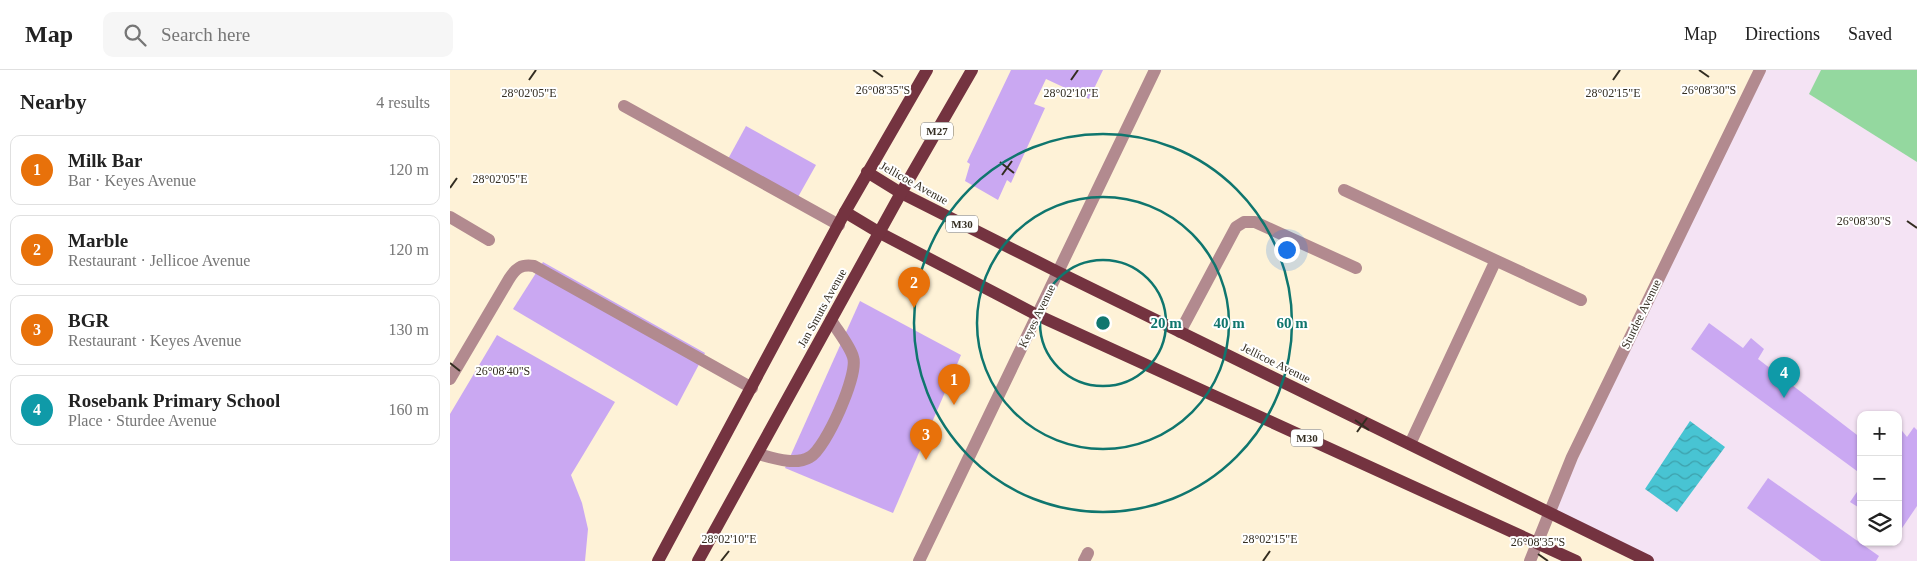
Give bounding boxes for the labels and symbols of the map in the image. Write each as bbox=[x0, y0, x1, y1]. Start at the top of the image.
text: 26°08'35"S bbox=[856, 83, 910, 97]
text: 26°08'30"S bbox=[1682, 83, 1736, 97]
text: 28°02'05"E bbox=[501, 86, 557, 100]
text: 28°02'10"E bbox=[1043, 86, 1099, 100]
text: 28°02'15"E bbox=[1585, 86, 1641, 100]
road number: M27 bbox=[921, 122, 953, 140]
street label: Jellicoe Avenue bbox=[878, 159, 950, 207]
text: 28°02'05"E bbox=[472, 172, 528, 186]
text: 26°08'30"S bbox=[1837, 214, 1891, 228]
road number: M30 bbox=[946, 216, 978, 232]
your location bbox=[1274, 237, 1300, 263]
street label: Jan Smuts Avenue bbox=[795, 266, 849, 350]
pin: 2 bbox=[898, 267, 930, 308]
street label: Sturdee Avenue bbox=[1618, 277, 1664, 351]
street label: Keyes Avenue bbox=[1016, 282, 1058, 350]
centre of rings bbox=[1094, 314, 1112, 332]
text: 20 m bbox=[1150, 315, 1182, 331]
text: 40 m bbox=[1213, 315, 1245, 331]
text: 60 m bbox=[1276, 315, 1308, 331]
street label: Jellicoe Avenue bbox=[1239, 340, 1313, 386]
pin: 4 bbox=[1768, 357, 1800, 398]
text: 26°08'40"S bbox=[476, 364, 530, 378]
pin: 1 bbox=[938, 364, 970, 405]
pin: 3 bbox=[910, 419, 942, 460]
road number: M30 bbox=[1291, 429, 1323, 446]
text: 28°02'10"E bbox=[701, 532, 757, 546]
text: 28°02'15"E bbox=[1242, 532, 1298, 546]
text: 26°08'35"S bbox=[1511, 535, 1565, 549]

